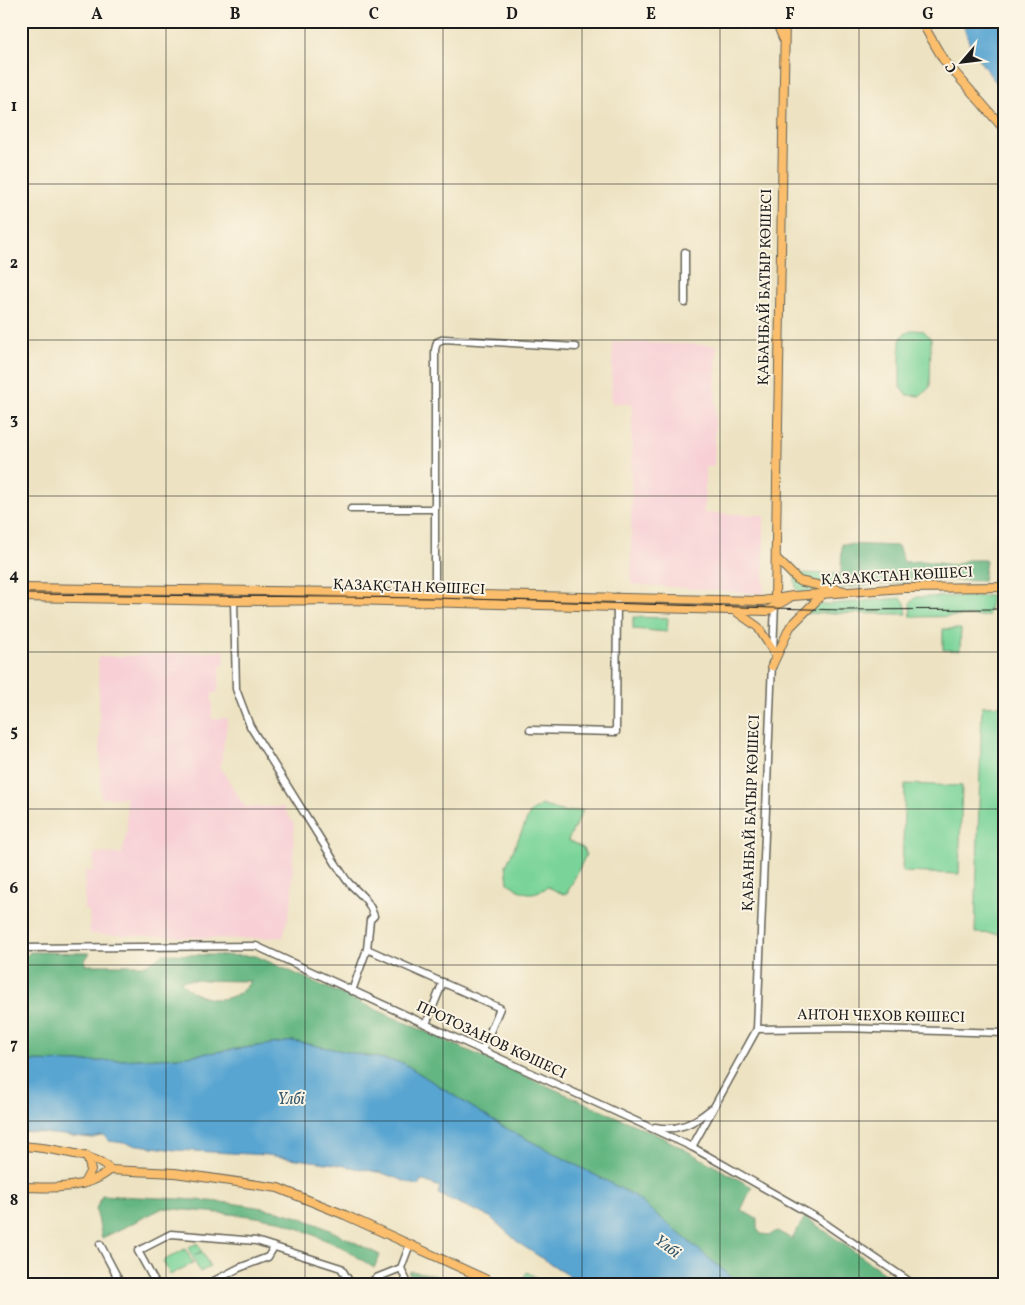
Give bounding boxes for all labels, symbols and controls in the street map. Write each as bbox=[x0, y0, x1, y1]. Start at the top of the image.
text: A bbox=[91, 4, 103, 26]
text: B bbox=[230, 4, 241, 26]
text: C bbox=[369, 4, 379, 26]
text: D bbox=[506, 4, 518, 26]
text: E bbox=[646, 4, 656, 26]
text: F bbox=[785, 4, 795, 26]
text: G bbox=[922, 4, 934, 26]
north arrow bbox=[938, 38, 988, 88]
text: С bbox=[941, 59, 962, 76]
text: 1 bbox=[11, 96, 17, 118]
street label: ҚАБАНБАЙ БАТЫР КӨШЕСІ bbox=[754, 188, 778, 386]
text: 2 bbox=[10, 253, 18, 275]
text: 3 bbox=[10, 409, 18, 431]
street label: ҚАЗАҚСТАН КӨШЕСІ bbox=[820, 563, 974, 591]
text: 4 bbox=[9, 565, 19, 587]
street label: ҚАЗАҚСТАН КӨШЕСІ bbox=[333, 575, 485, 601]
street label: ҚАБАНБАЙ БАТЫР КӨШЕСІ bbox=[738, 714, 766, 912]
text: 5 bbox=[10, 721, 18, 743]
text: 6 bbox=[10, 878, 19, 900]
street label: ПРОТОЗАНОВ КӨШЕСІ bbox=[412, 997, 570, 1085]
street label: АНТОН ЧЕХОВ КӨШЕСІ bbox=[797, 1005, 965, 1029]
text: 7 bbox=[10, 1034, 18, 1056]
water label: Үлбі bbox=[278, 1089, 306, 1111]
text: 8 bbox=[10, 1190, 18, 1212]
water label: Үлбі bbox=[650, 1230, 685, 1265]

